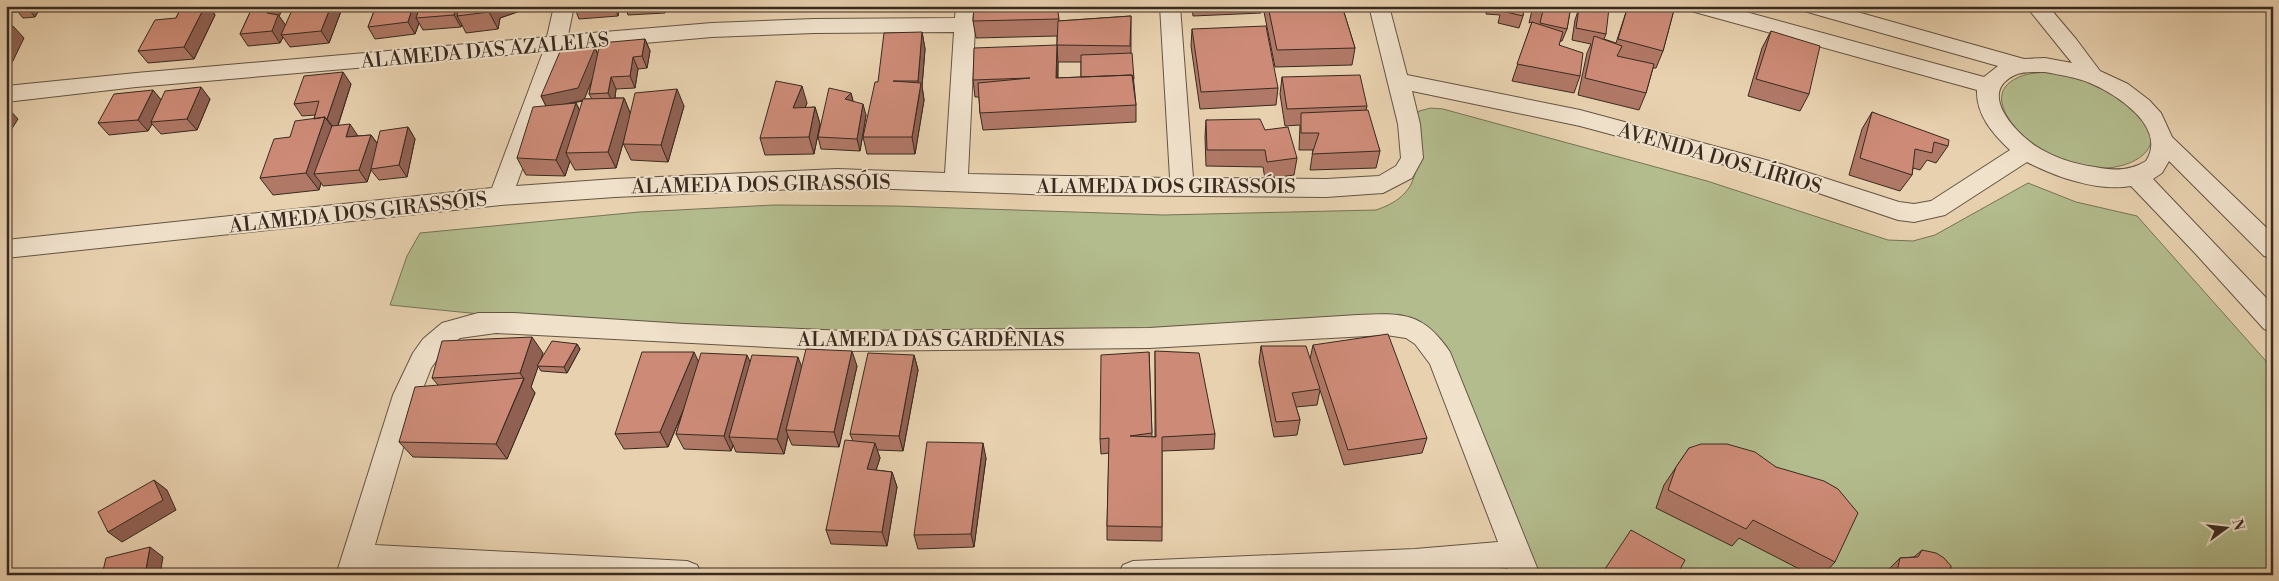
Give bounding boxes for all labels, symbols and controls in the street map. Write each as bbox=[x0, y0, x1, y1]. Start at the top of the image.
street label: ALAMEDA DAS AZALEIAS bbox=[359, 28, 610, 75]
street label: AVENIDA DOS LÍRIOS bbox=[1614, 117, 1824, 200]
street label: ALAMEDA DOS GIRASSÓIS bbox=[630, 170, 891, 200]
street label: ALAMEDA DOS GIRASSÓIS bbox=[1035, 174, 1296, 200]
street label: ALAMEDA DOS GIRASSÓIS bbox=[227, 187, 488, 240]
street label: ALAMEDA DAS GARDÊNIAS bbox=[796, 327, 1065, 353]
north arrow bbox=[2202, 504, 2252, 554]
text: N bbox=[2227, 517, 2248, 533]

